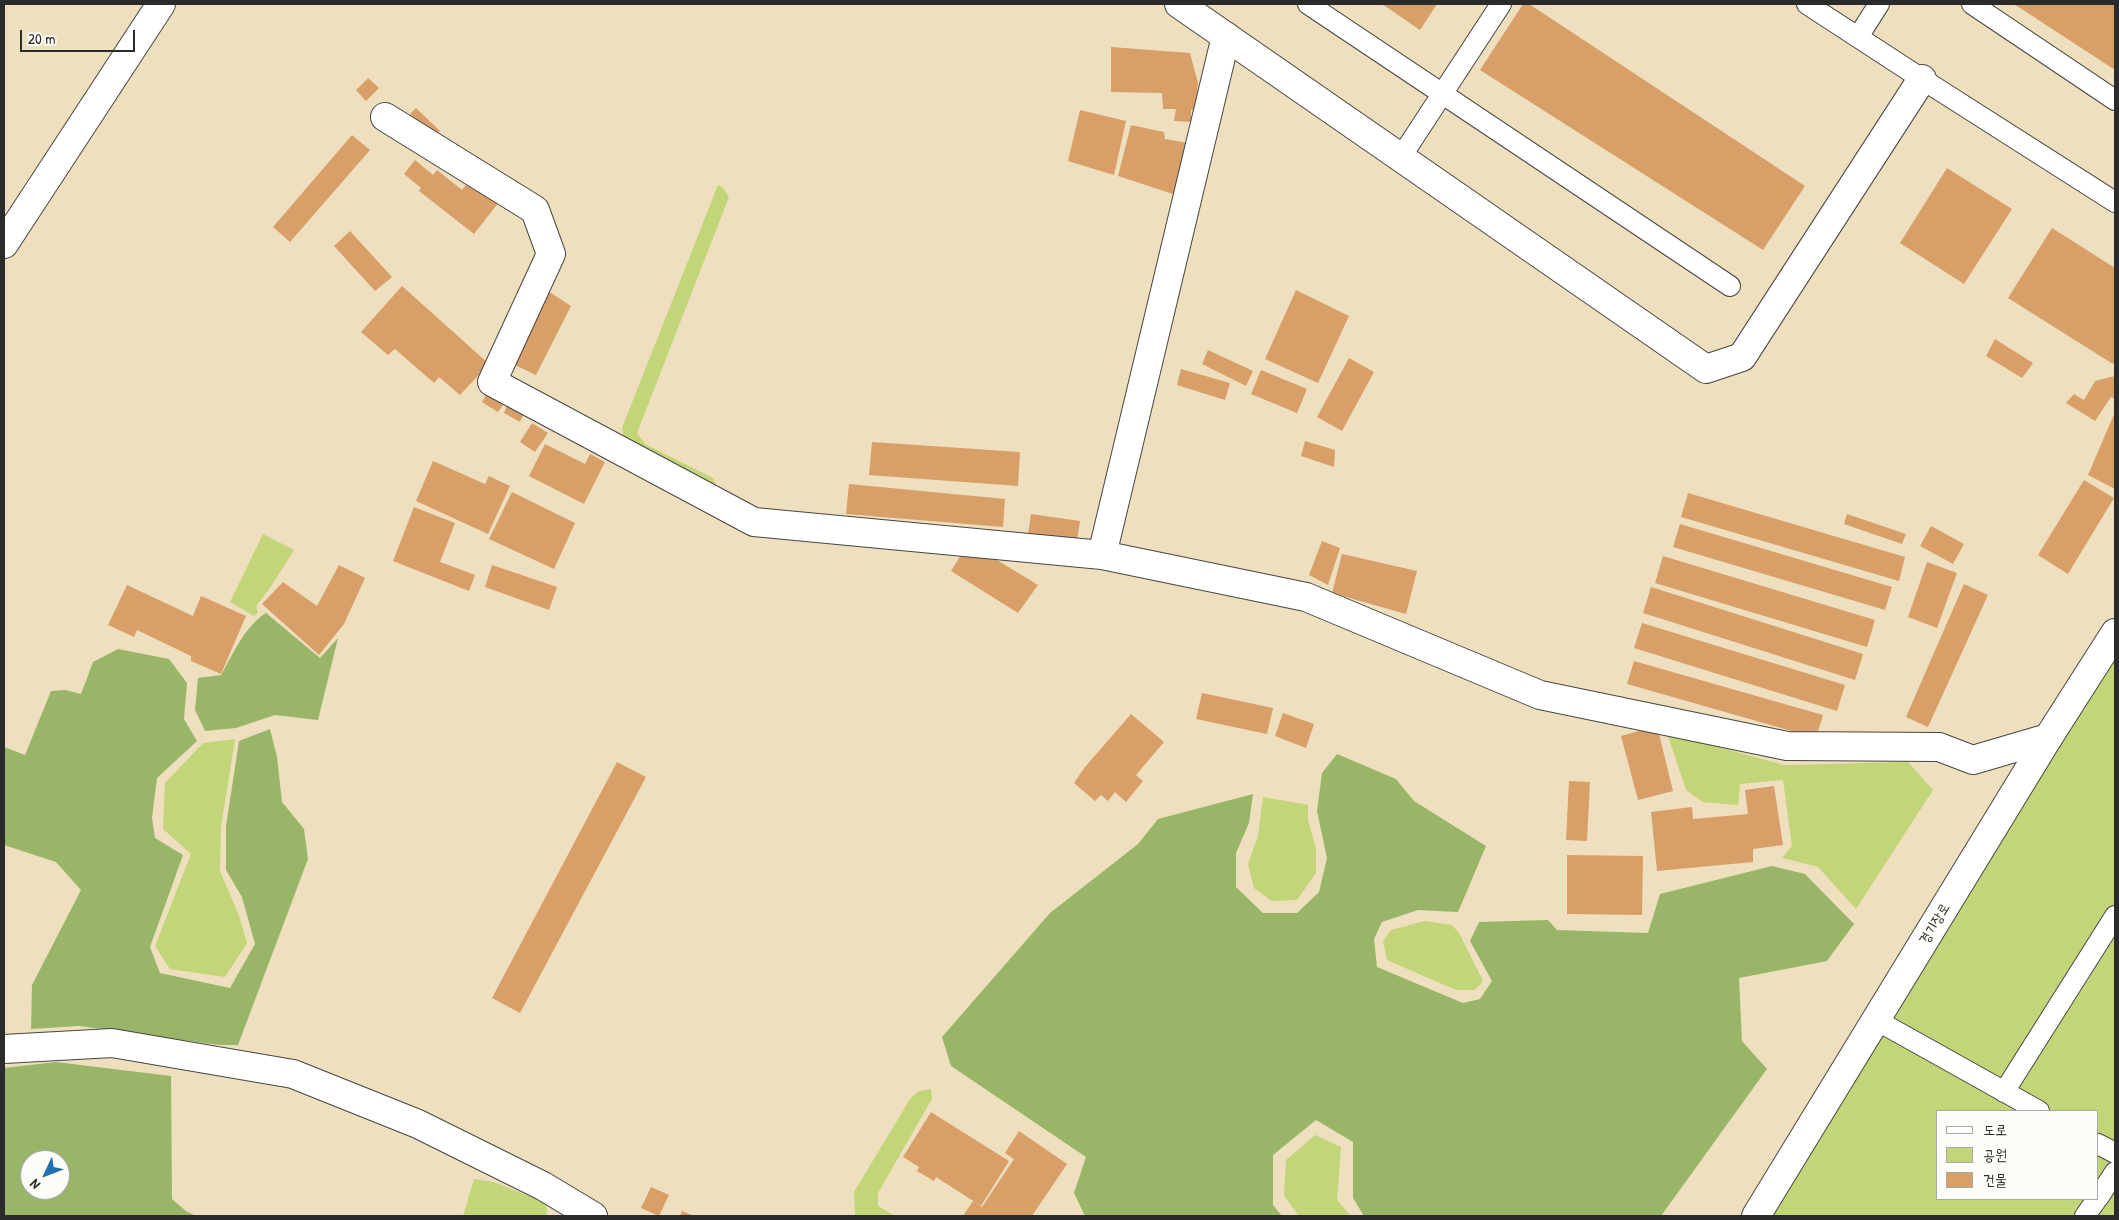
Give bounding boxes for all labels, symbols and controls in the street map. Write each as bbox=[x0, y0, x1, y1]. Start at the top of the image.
scale bar bbox=[22, 20, 138, 52]
text: 20 m bbox=[28, 28, 55, 49]
street label: 경기장로 bbox=[1916, 900, 1954, 948]
legend bbox=[1936, 1110, 2099, 1200]
text: 도로 bbox=[1983, 1119, 2007, 1140]
text: 공원 bbox=[1983, 1144, 2007, 1165]
north arrow bbox=[20, 1150, 70, 1200]
text: 건물 bbox=[1983, 1169, 2007, 1190]
text: N bbox=[25, 1176, 44, 1194]

